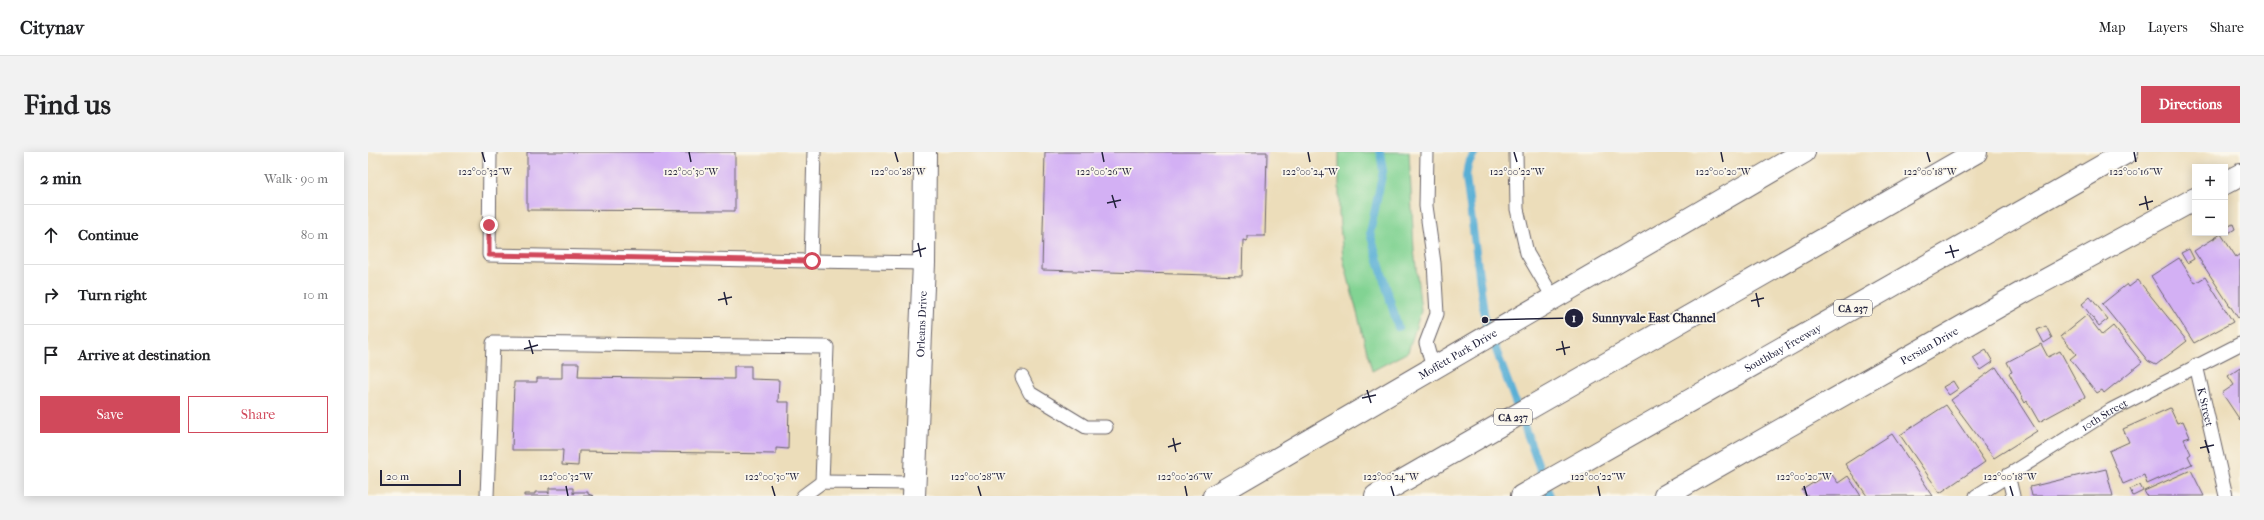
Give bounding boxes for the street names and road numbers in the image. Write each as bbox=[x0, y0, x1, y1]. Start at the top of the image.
street label: Orleans Drive bbox=[914, 290, 930, 358]
road number: CA 237 bbox=[1834, 300, 1872, 316]
street label: Southbay Freeway bbox=[1742, 321, 1825, 375]
street label: Persian Drive bbox=[1898, 324, 1961, 368]
street label: Moffett Park Drive bbox=[1416, 326, 1500, 382]
street label: K Street bbox=[2194, 386, 2216, 428]
street label: 10th Street bbox=[2079, 397, 2130, 434]
road number: CA 237 bbox=[1494, 409, 1532, 425]

